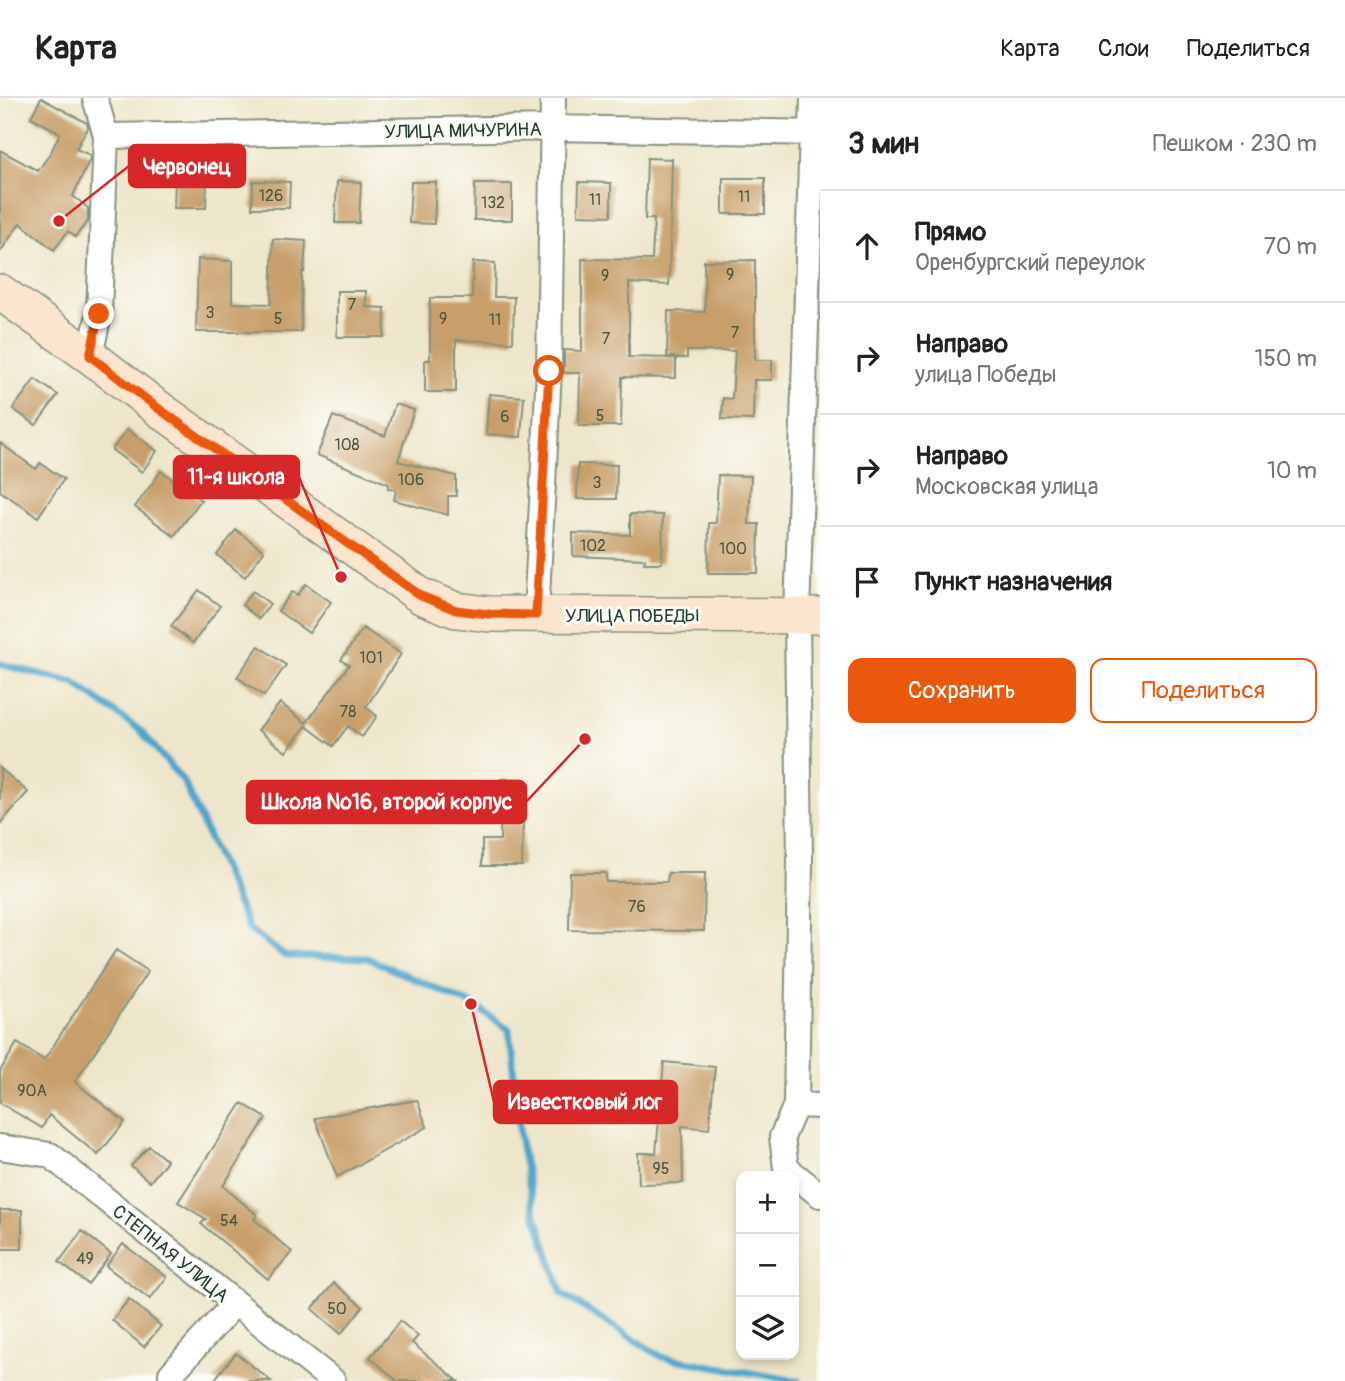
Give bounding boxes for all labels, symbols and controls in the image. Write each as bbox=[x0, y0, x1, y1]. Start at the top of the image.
text: Карта bbox=[35, 28, 117, 69]
text: Карта bbox=[1000, 34, 1060, 63]
text: Слои bbox=[1098, 34, 1149, 63]
text: Поделиться bbox=[1187, 34, 1310, 63]
street label: УЛИЦА МИЧУРИНА bbox=[384, 118, 542, 144]
text: 3 мин bbox=[848, 125, 919, 162]
text: Пешком · 230 m bbox=[1153, 129, 1317, 158]
callout: Червонец bbox=[129, 145, 245, 187]
text: Червонец bbox=[143, 154, 231, 181]
house number: 126 bbox=[259, 186, 283, 206]
house number: 11 bbox=[738, 187, 750, 207]
house number: 11 bbox=[589, 190, 601, 210]
house number: 132 bbox=[481, 193, 505, 213]
text: Прямо bbox=[915, 216, 986, 248]
icon: ahead bbox=[848, 227, 886, 265]
text: 70 m bbox=[1264, 232, 1317, 261]
text: Оренбургский переулок bbox=[915, 248, 1146, 277]
house number: 9 bbox=[726, 265, 734, 285]
house number: 9 bbox=[601, 266, 609, 286]
house number: 7 bbox=[348, 295, 357, 315]
route end bbox=[83, 298, 114, 329]
house number: 3 bbox=[206, 303, 215, 323]
house number: 5 bbox=[274, 309, 282, 329]
house number: 9 bbox=[439, 309, 447, 329]
house number: 11 bbox=[489, 310, 501, 330]
house number: 7 bbox=[731, 323, 740, 343]
text: Направо bbox=[915, 328, 1008, 360]
house number: 7 bbox=[602, 329, 611, 349]
icon: right bbox=[848, 339, 886, 377]
text: 150 m bbox=[1254, 344, 1317, 373]
route start bbox=[533, 355, 564, 386]
text: улица Победы bbox=[915, 360, 1057, 389]
house number: 5 bbox=[596, 406, 604, 426]
house number: 6 bbox=[500, 407, 510, 427]
house number: 108 bbox=[334, 435, 360, 455]
text: Направо bbox=[915, 440, 1008, 472]
icon: right bbox=[848, 451, 886, 489]
callout: 11-я школа bbox=[174, 456, 299, 498]
text: 10 m bbox=[1267, 456, 1317, 485]
text: 11-я школа bbox=[187, 464, 285, 491]
house number: 106 bbox=[398, 470, 424, 490]
text: Московская улица bbox=[915, 472, 1098, 501]
house number: 3 bbox=[593, 473, 602, 493]
house number: 102 bbox=[580, 536, 606, 556]
house number: 100 bbox=[719, 539, 747, 559]
icon: arrive bbox=[848, 563, 886, 601]
text: Пункт назначения bbox=[915, 566, 1112, 598]
street label: УЛИЦА ПОБЕДЫ bbox=[565, 604, 699, 628]
house number: 101 bbox=[359, 648, 383, 668]
button: Сохранить bbox=[848, 658, 1076, 723]
button: Поделиться bbox=[1090, 658, 1317, 723]
house number: 78 bbox=[340, 702, 356, 722]
callout: Школа №16, второй корпус bbox=[247, 781, 526, 823]
text: Школа №16, второй корпус bbox=[261, 789, 513, 816]
house number: 76 bbox=[628, 897, 646, 917]
house number: 90А bbox=[17, 1081, 47, 1101]
callout: Известковый лог bbox=[494, 1081, 677, 1123]
text: Известковый лог bbox=[508, 1089, 663, 1116]
house number: 95 bbox=[653, 1159, 669, 1179]
map controls bbox=[736, 1171, 799, 1360]
button: + bbox=[736, 1171, 799, 1234]
street label: СТЕПНАЯ УЛИЦА bbox=[107, 1199, 234, 1308]
house number: 54 bbox=[220, 1211, 238, 1231]
button: − bbox=[736, 1234, 799, 1297]
house number: 49 bbox=[76, 1249, 94, 1269]
button: layers bbox=[736, 1297, 799, 1360]
house number: 50 bbox=[327, 1299, 347, 1319]

